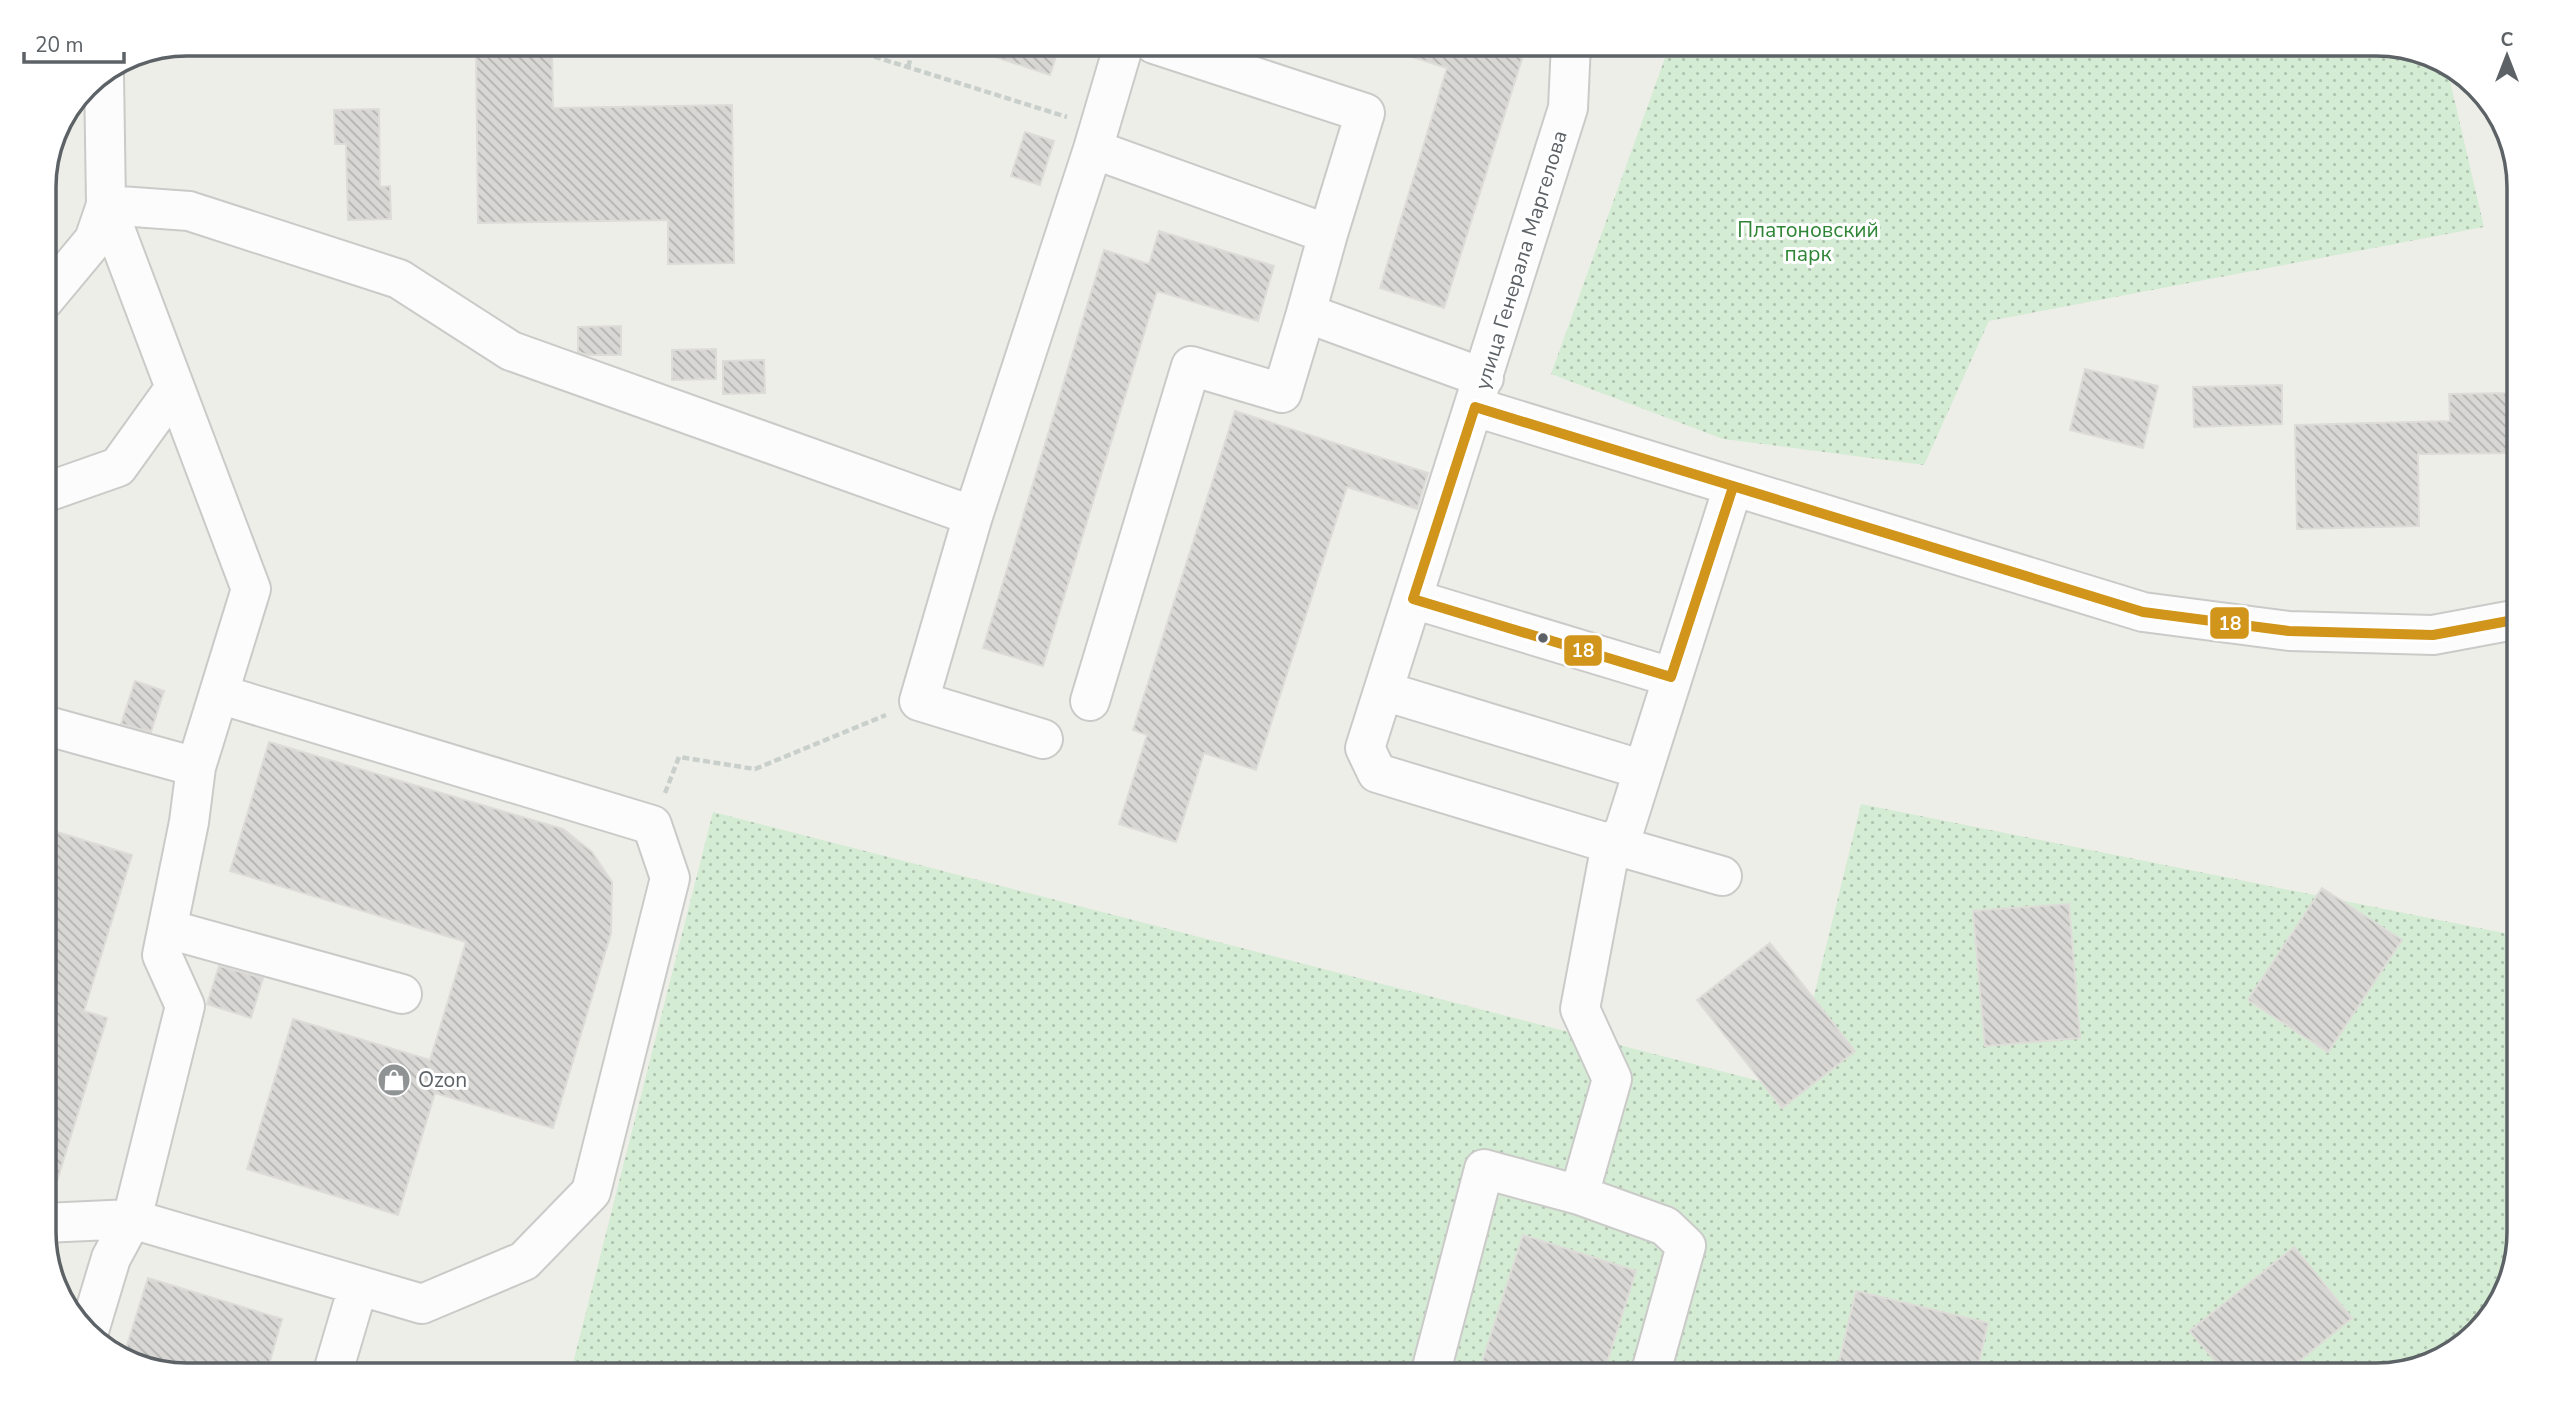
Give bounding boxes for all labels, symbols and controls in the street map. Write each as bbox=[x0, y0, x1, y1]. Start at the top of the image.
scale bar bbox=[24, 21, 124, 65]
north arrow bbox=[2472, 21, 2542, 91]
text: С bbox=[2501, 27, 2514, 53]
text: 20 m bbox=[35, 31, 84, 59]
street label: улица Генерала Маргелова bbox=[1468, 127, 1574, 393]
park label: Платоновский парк bbox=[1737, 216, 1879, 268]
line badge: 18 bbox=[2209, 606, 2250, 640]
text: 18 bbox=[2219, 611, 2241, 637]
unlabelled marker bbox=[1536, 631, 1550, 645]
line badge: 18 bbox=[1563, 634, 1603, 667]
text: 18 bbox=[1572, 638, 1594, 664]
shop icon: Ozon bbox=[375, 1061, 413, 1099]
place label: Ozon bbox=[418, 1066, 467, 1094]

